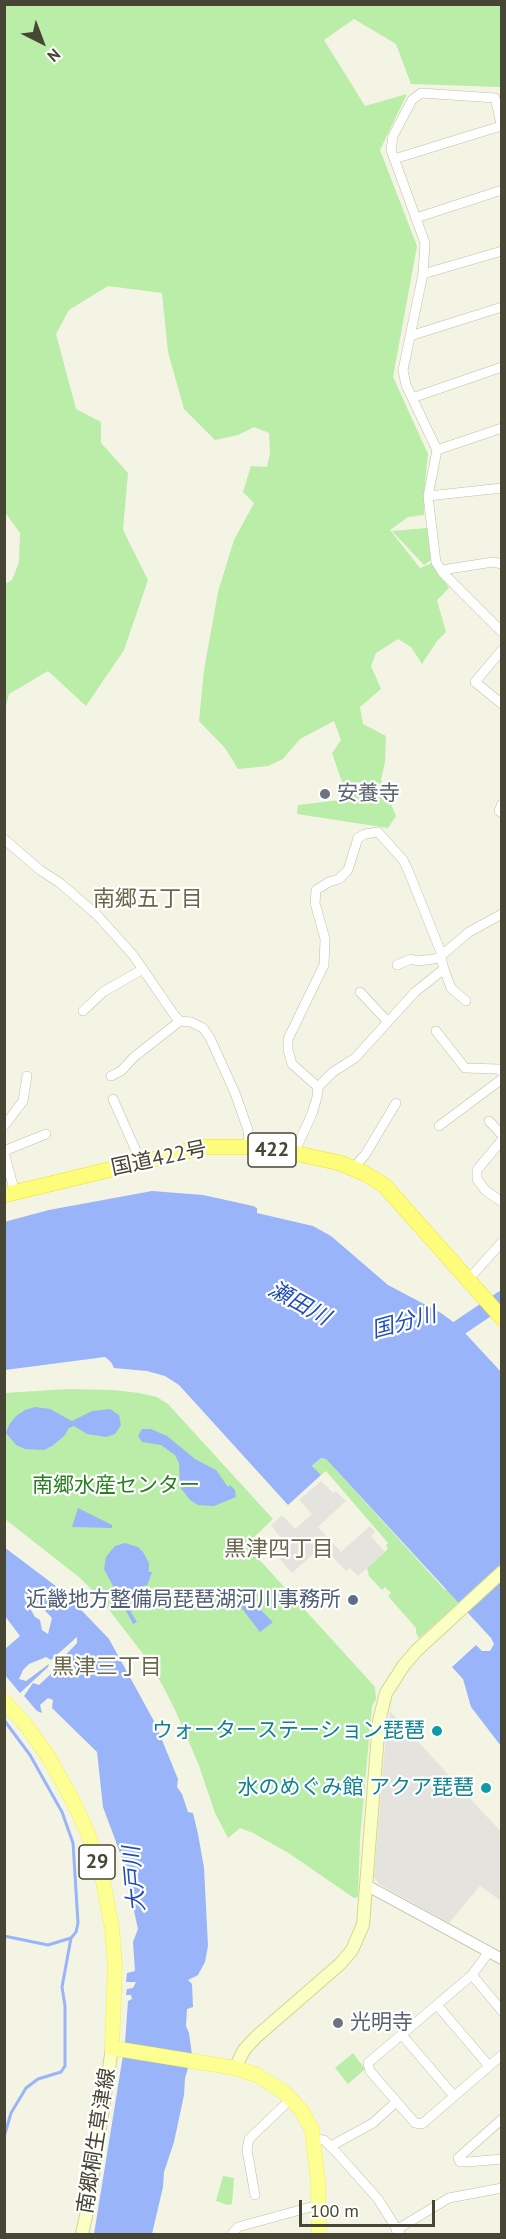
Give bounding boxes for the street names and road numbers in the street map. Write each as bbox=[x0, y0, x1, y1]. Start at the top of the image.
road number: 422 bbox=[248, 1133, 296, 1167]
street label: 国道422号 bbox=[109, 1137, 209, 1181]
road number: 29 bbox=[79, 1845, 115, 1879]
street label: 南郷桐生草津線 bbox=[73, 2066, 121, 2216]

